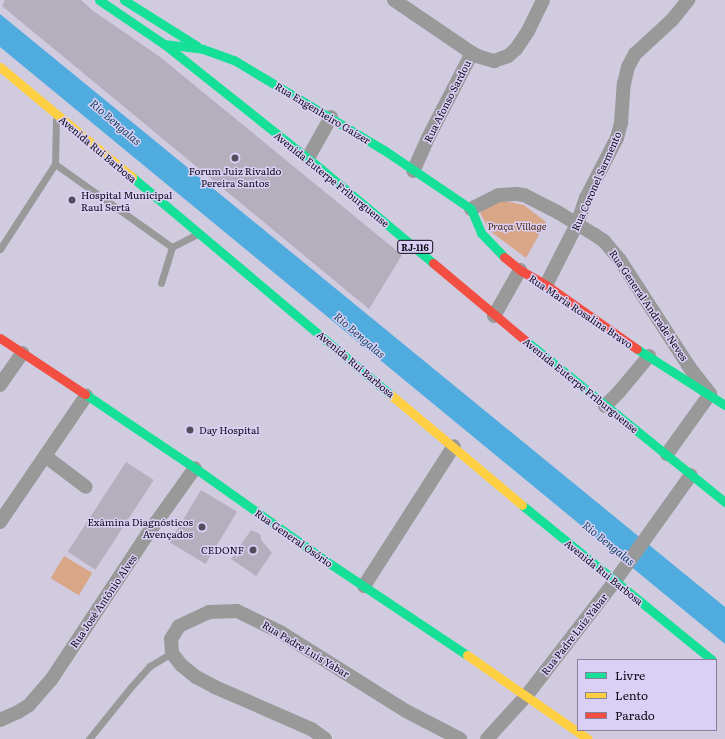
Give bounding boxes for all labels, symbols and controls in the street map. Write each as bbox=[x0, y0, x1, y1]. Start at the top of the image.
street label: Rua Afonso Sardou bbox=[421, 58, 473, 144]
street label: Rua Engenheiro Gaizer bbox=[273, 80, 373, 146]
water label: Rio Bengalas bbox=[88, 96, 144, 148]
street label: Avenida Rui Barbosa bbox=[57, 113, 139, 185]
street label: Avenida Euterpe Friburguense bbox=[272, 129, 392, 229]
street label: Rua Coronel Sarmento bbox=[569, 129, 623, 233]
marker: Forum Juiz Rivaldo Pereira Santos bbox=[230, 153, 240, 163]
place label: Forum Juiz Rivaldo Pereira Santos bbox=[189, 164, 281, 188]
place label: Hospital Municipal Raul Sertã bbox=[81, 188, 172, 212]
marker: Hospital Municipal Raul Sertã bbox=[66, 194, 78, 206]
park label: Praça Village bbox=[487, 220, 547, 232]
road number: RJ-116 bbox=[397, 240, 433, 254]
street label: Rua General Andrade Neves bbox=[607, 247, 691, 363]
street label: Rua Maria Rosalina Bravo bbox=[527, 272, 635, 350]
water label: Rio Bengalas bbox=[332, 309, 388, 361]
street label: Avenida Rui Barbosa bbox=[315, 328, 397, 400]
street label: Avenida Euterpe Friburguense bbox=[521, 335, 641, 435]
marker: Day Hospital bbox=[184, 424, 196, 436]
place label: Day Hospital bbox=[199, 424, 260, 436]
street label: Rua General Osório bbox=[253, 507, 335, 569]
place label: Exâmina Diagnósticos Avençados bbox=[87, 515, 193, 538]
water label: Rio Bengalas bbox=[580, 518, 638, 568]
marker: Exâmina Diagnósticos Avençados bbox=[196, 521, 208, 533]
street label: Avenida Rui Barbosa bbox=[562, 537, 646, 607]
place label: CEDONF bbox=[201, 544, 244, 556]
marker: CEDONF bbox=[247, 544, 259, 556]
street label: Rua José Antônio Alves bbox=[67, 552, 139, 650]
street label: Rua Padre Luiz Yabar bbox=[539, 591, 609, 677]
street label: Rua Padre Luís Yabar bbox=[260, 618, 352, 680]
legend bbox=[577, 659, 717, 731]
text: Livre bbox=[615, 666, 645, 684]
text: Lento bbox=[615, 686, 648, 704]
text: Parado bbox=[615, 706, 655, 724]

